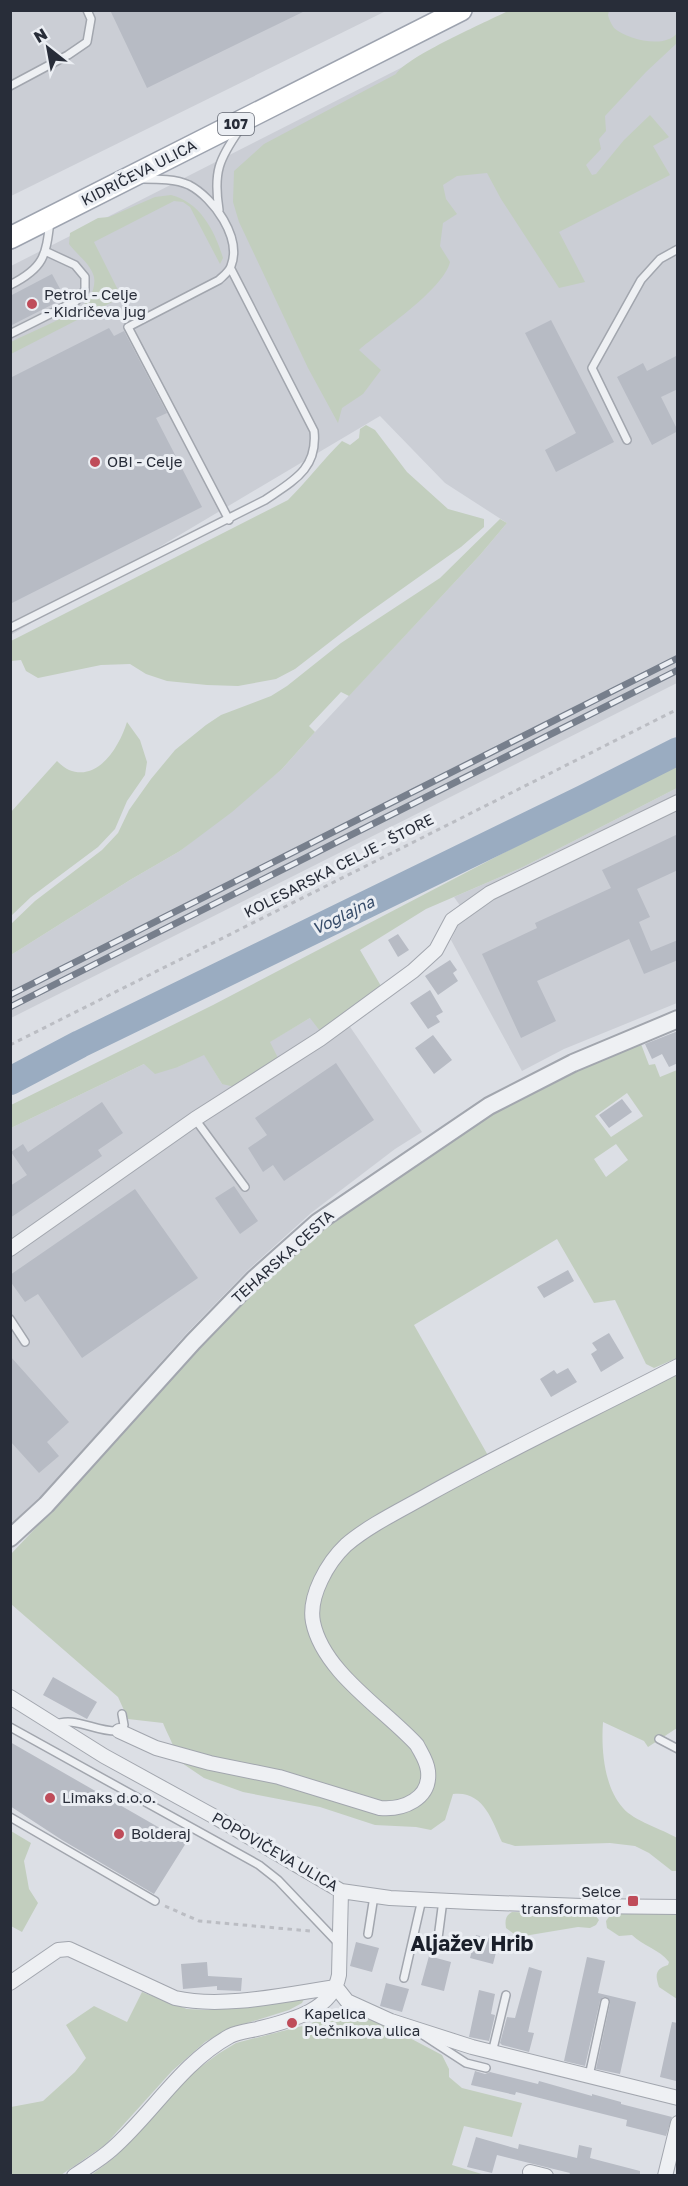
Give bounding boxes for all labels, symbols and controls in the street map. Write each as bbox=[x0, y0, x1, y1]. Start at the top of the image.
north arrow bbox=[18, 18, 78, 78]
text: N bbox=[30, 23, 51, 47]
road number: 107 bbox=[218, 113, 254, 135]
street label: KIDRIČEVA ULICA bbox=[78, 135, 199, 209]
place label: Petrol - Celje - Kidričeva jug bbox=[44, 285, 146, 320]
marker: Petrol - Celje - Kidričeva jug bbox=[25, 297, 39, 311]
place label: OBI - Celje bbox=[107, 452, 183, 470]
marker: OBI - Celje bbox=[88, 455, 102, 469]
street label: KOLESARSKA CELJE - ŠTORE bbox=[241, 809, 436, 921]
water label: Voglajna bbox=[309, 891, 378, 939]
street label: TEHARSKA CESTA bbox=[228, 1206, 337, 1307]
place label: Limaks d.o.o. bbox=[62, 1788, 156, 1806]
marker: Limaks d.o.o. bbox=[43, 1791, 57, 1805]
street label: POPOVIČEVA ULICA bbox=[209, 1808, 342, 1895]
place label: Bolderaj bbox=[131, 1824, 191, 1842]
marker: Bolderaj bbox=[112, 1827, 126, 1841]
place label: Selce transformator bbox=[521, 1882, 621, 1917]
marker: Selce transformator bbox=[626, 1894, 640, 1908]
district label: Aljažev Hrib bbox=[411, 1930, 534, 1956]
place label: Kapelica Plečnikova ulica bbox=[304, 2004, 420, 2039]
marker: Kapelica Plečnikova ulica bbox=[285, 2016, 299, 2030]

